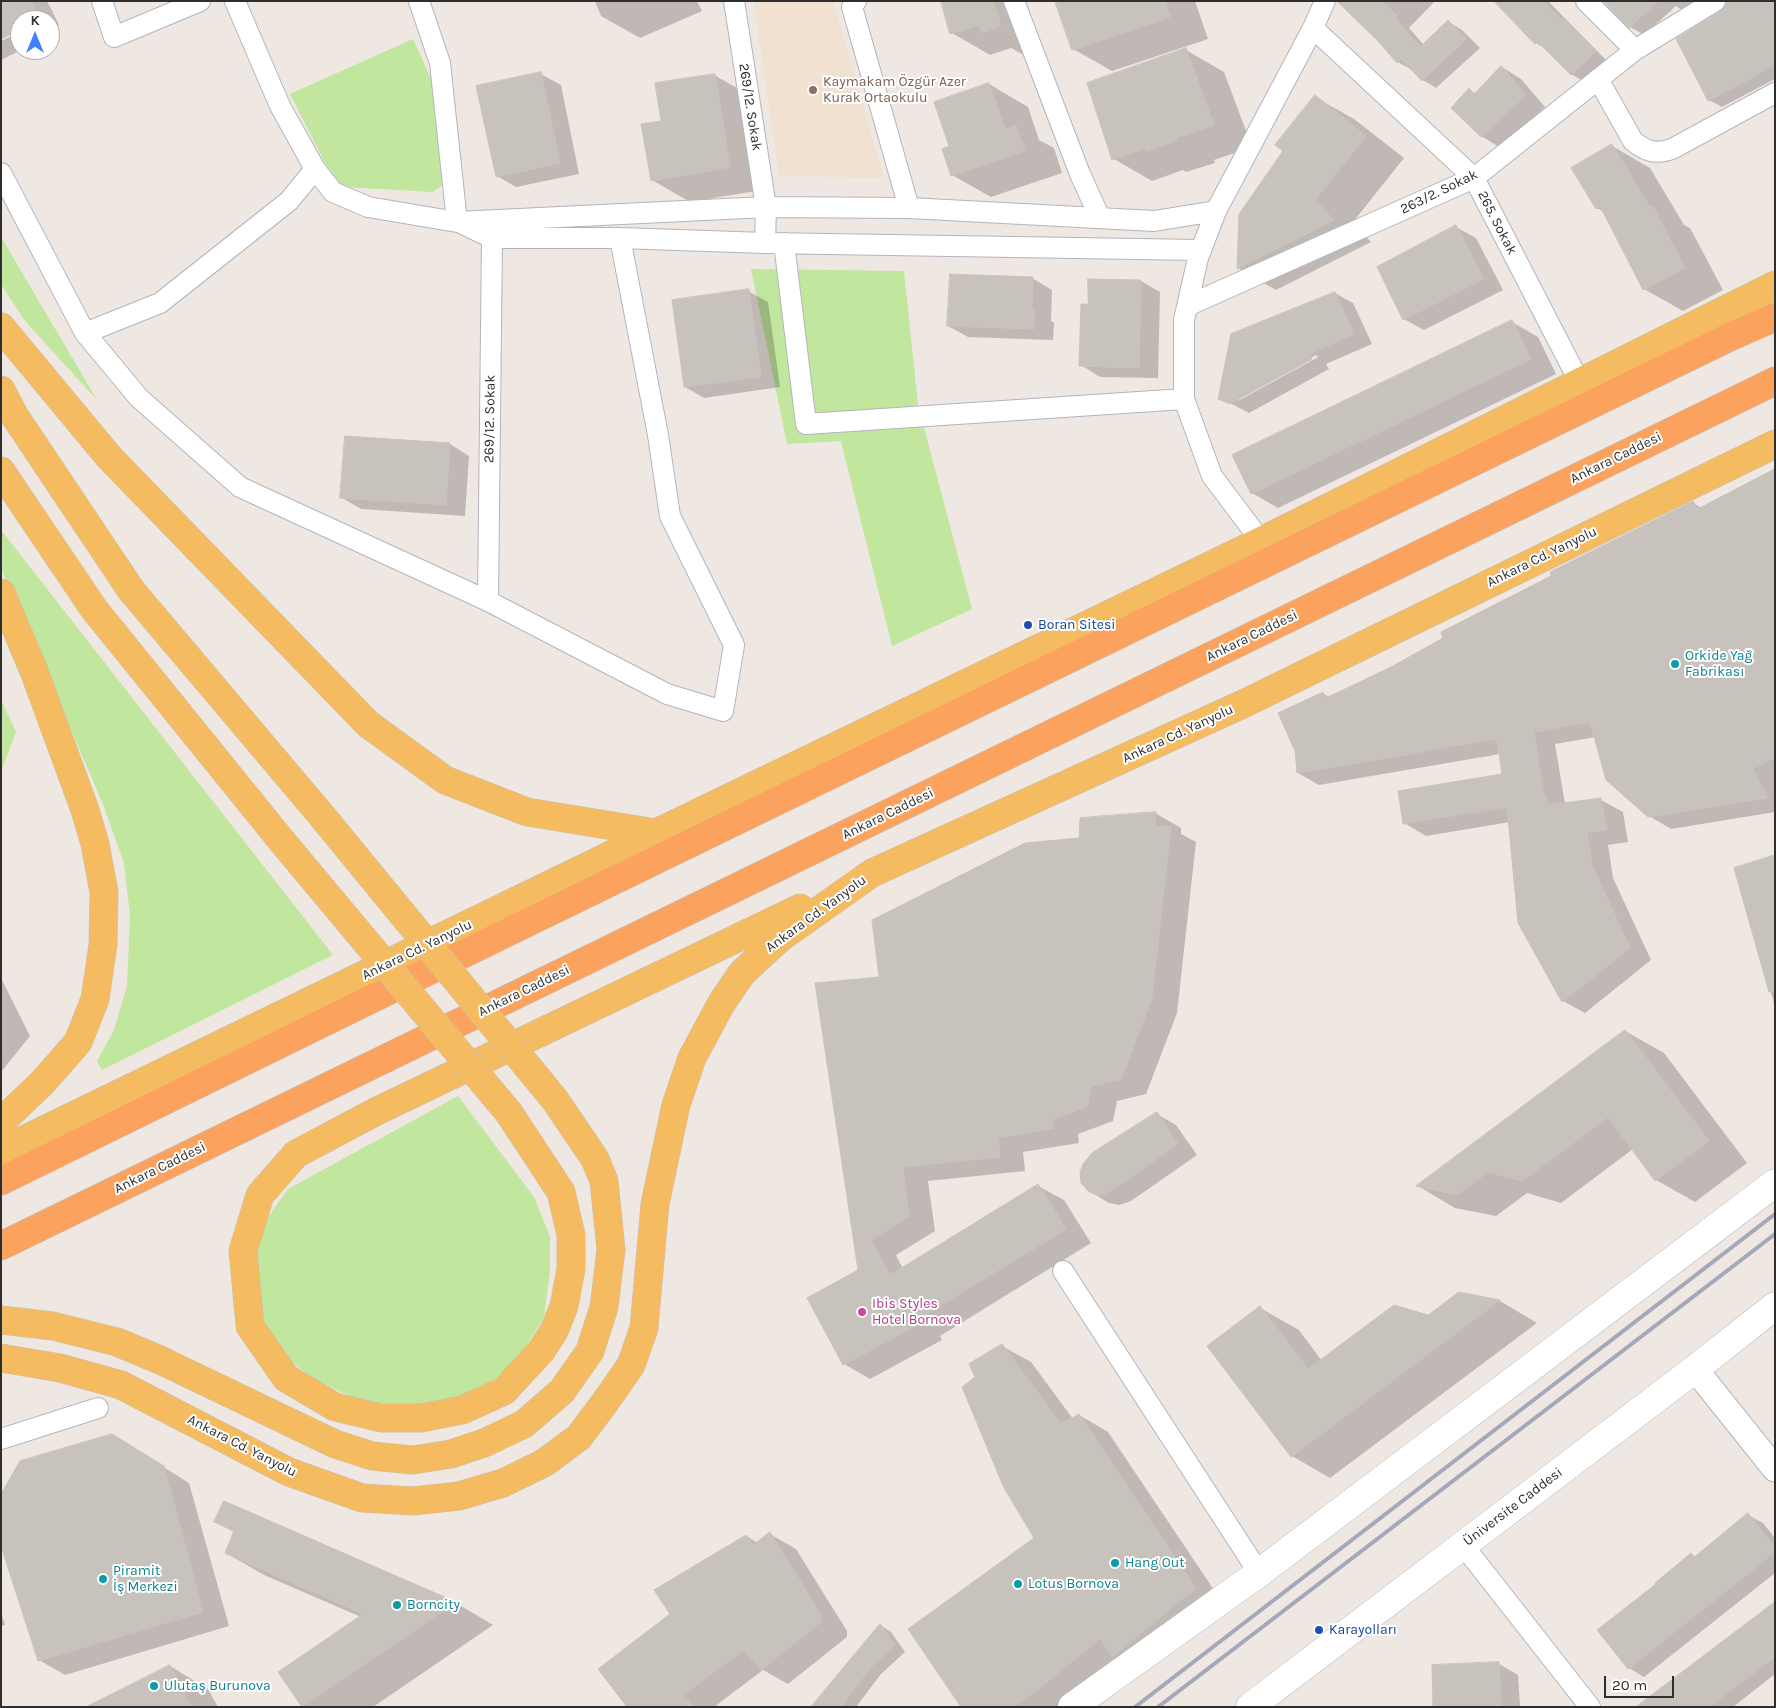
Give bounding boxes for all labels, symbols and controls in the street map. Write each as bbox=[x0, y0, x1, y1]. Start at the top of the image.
north arrow bbox=[10, 10, 60, 60]
text: K bbox=[30, 12, 40, 29]
street label: 269/12. Sokak bbox=[735, 62, 765, 152]
place label: Kaymakam Özgür Azer Kurak Ortaokulu bbox=[823, 74, 966, 106]
marker: Kaymakam Özgür Azer Kurak Ortaokulu bbox=[807, 84, 819, 96]
street label: 263/2. Sokak bbox=[1398, 166, 1480, 218]
street label: 265. Sokak bbox=[1474, 188, 1520, 258]
street label: 269/12. Sokak bbox=[481, 375, 499, 463]
street label: Ankara Caddesi bbox=[1567, 429, 1665, 487]
street label: Ankara Cd. Yanyolu bbox=[1484, 523, 1600, 591]
street label: Ankara Caddesi bbox=[1203, 607, 1301, 665]
place label: Boran Sitesi bbox=[1038, 617, 1116, 633]
marker: Boran Sitesi bbox=[1022, 619, 1034, 631]
place label: Orkide Yağ Fabrikası bbox=[1685, 648, 1752, 680]
marker: Orkide Yağ Fabrikası bbox=[1669, 658, 1681, 670]
street label: Ankara Cd. Yanyolu bbox=[1120, 701, 1236, 767]
street label: Ankara Caddesi bbox=[839, 785, 937, 843]
street label: Ankara Cd. Yanyolu bbox=[762, 872, 870, 956]
street label: Ankara Cd. Yanyolu bbox=[359, 916, 475, 984]
street label: Ankara Caddesi bbox=[475, 962, 573, 1020]
street label: Ankara Caddesi bbox=[111, 1139, 209, 1197]
place label: Ibis Styles Hotel Bornova bbox=[872, 1296, 961, 1328]
marker: Ibis Styles Hotel Bornova bbox=[856, 1306, 868, 1318]
street label: Ankara Cd. Yanyolu bbox=[185, 1411, 299, 1481]
street label: Üniversite Caddesi bbox=[1460, 1464, 1566, 1550]
place label: Hang Out bbox=[1125, 1555, 1185, 1571]
marker: Hang Out bbox=[1109, 1557, 1121, 1569]
place label: Piramit İş Merkezi bbox=[113, 1563, 178, 1595]
marker: Piramit İş Merkezi bbox=[97, 1573, 109, 1585]
place label: Lotus Bornova bbox=[1028, 1576, 1119, 1592]
marker: Lotus Bornova bbox=[1012, 1578, 1024, 1590]
place label: Borncity bbox=[407, 1597, 460, 1613]
marker: Borncity bbox=[391, 1599, 403, 1611]
place label: Karayolları bbox=[1329, 1622, 1397, 1638]
marker: Karayolları bbox=[1313, 1624, 1325, 1636]
scale bar bbox=[1606, 1666, 1676, 1698]
text: 20 m bbox=[1612, 1676, 1647, 1694]
place label: Ulutaş Burunova bbox=[164, 1678, 271, 1694]
marker: Ulutaş Burunova bbox=[148, 1680, 160, 1692]

